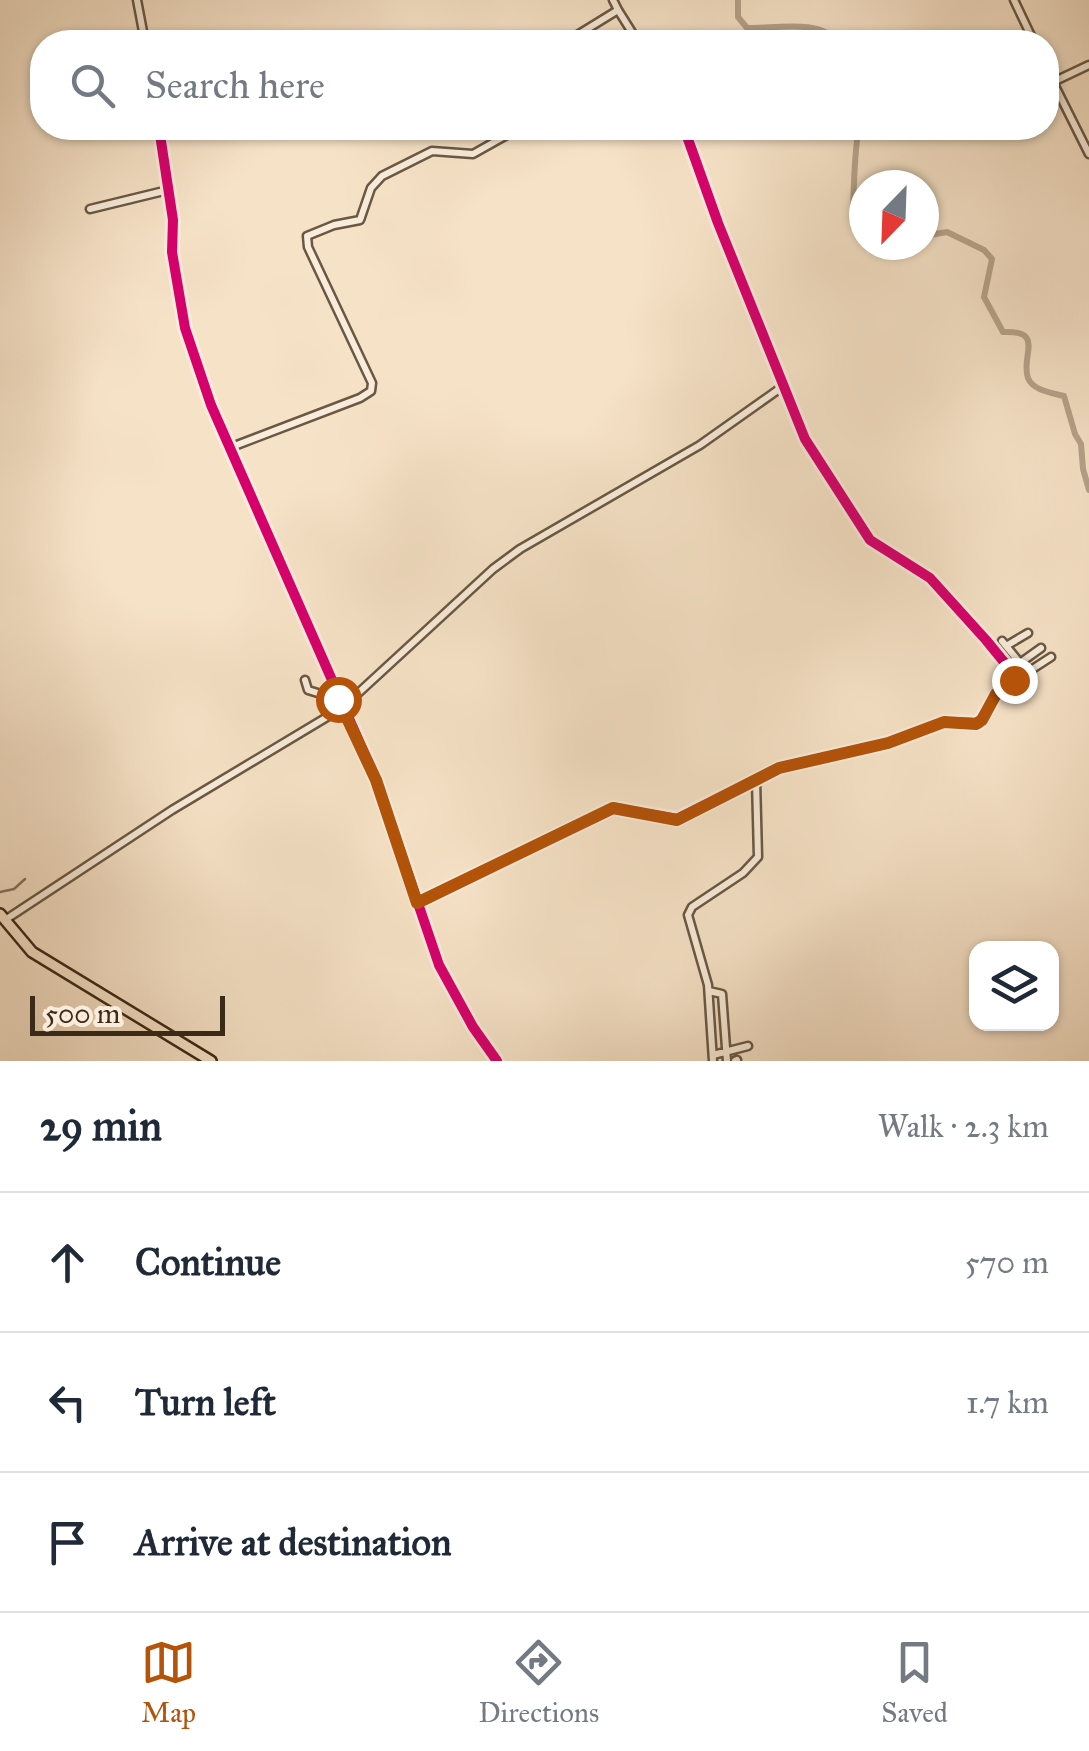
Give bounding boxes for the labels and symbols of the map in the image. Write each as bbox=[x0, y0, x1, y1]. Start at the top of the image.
north arrow bbox=[849, 170, 939, 260]
route end bbox=[992, 658, 1038, 704]
route start bbox=[316, 677, 362, 723]
scale bar bbox=[30, 991, 225, 1036]

